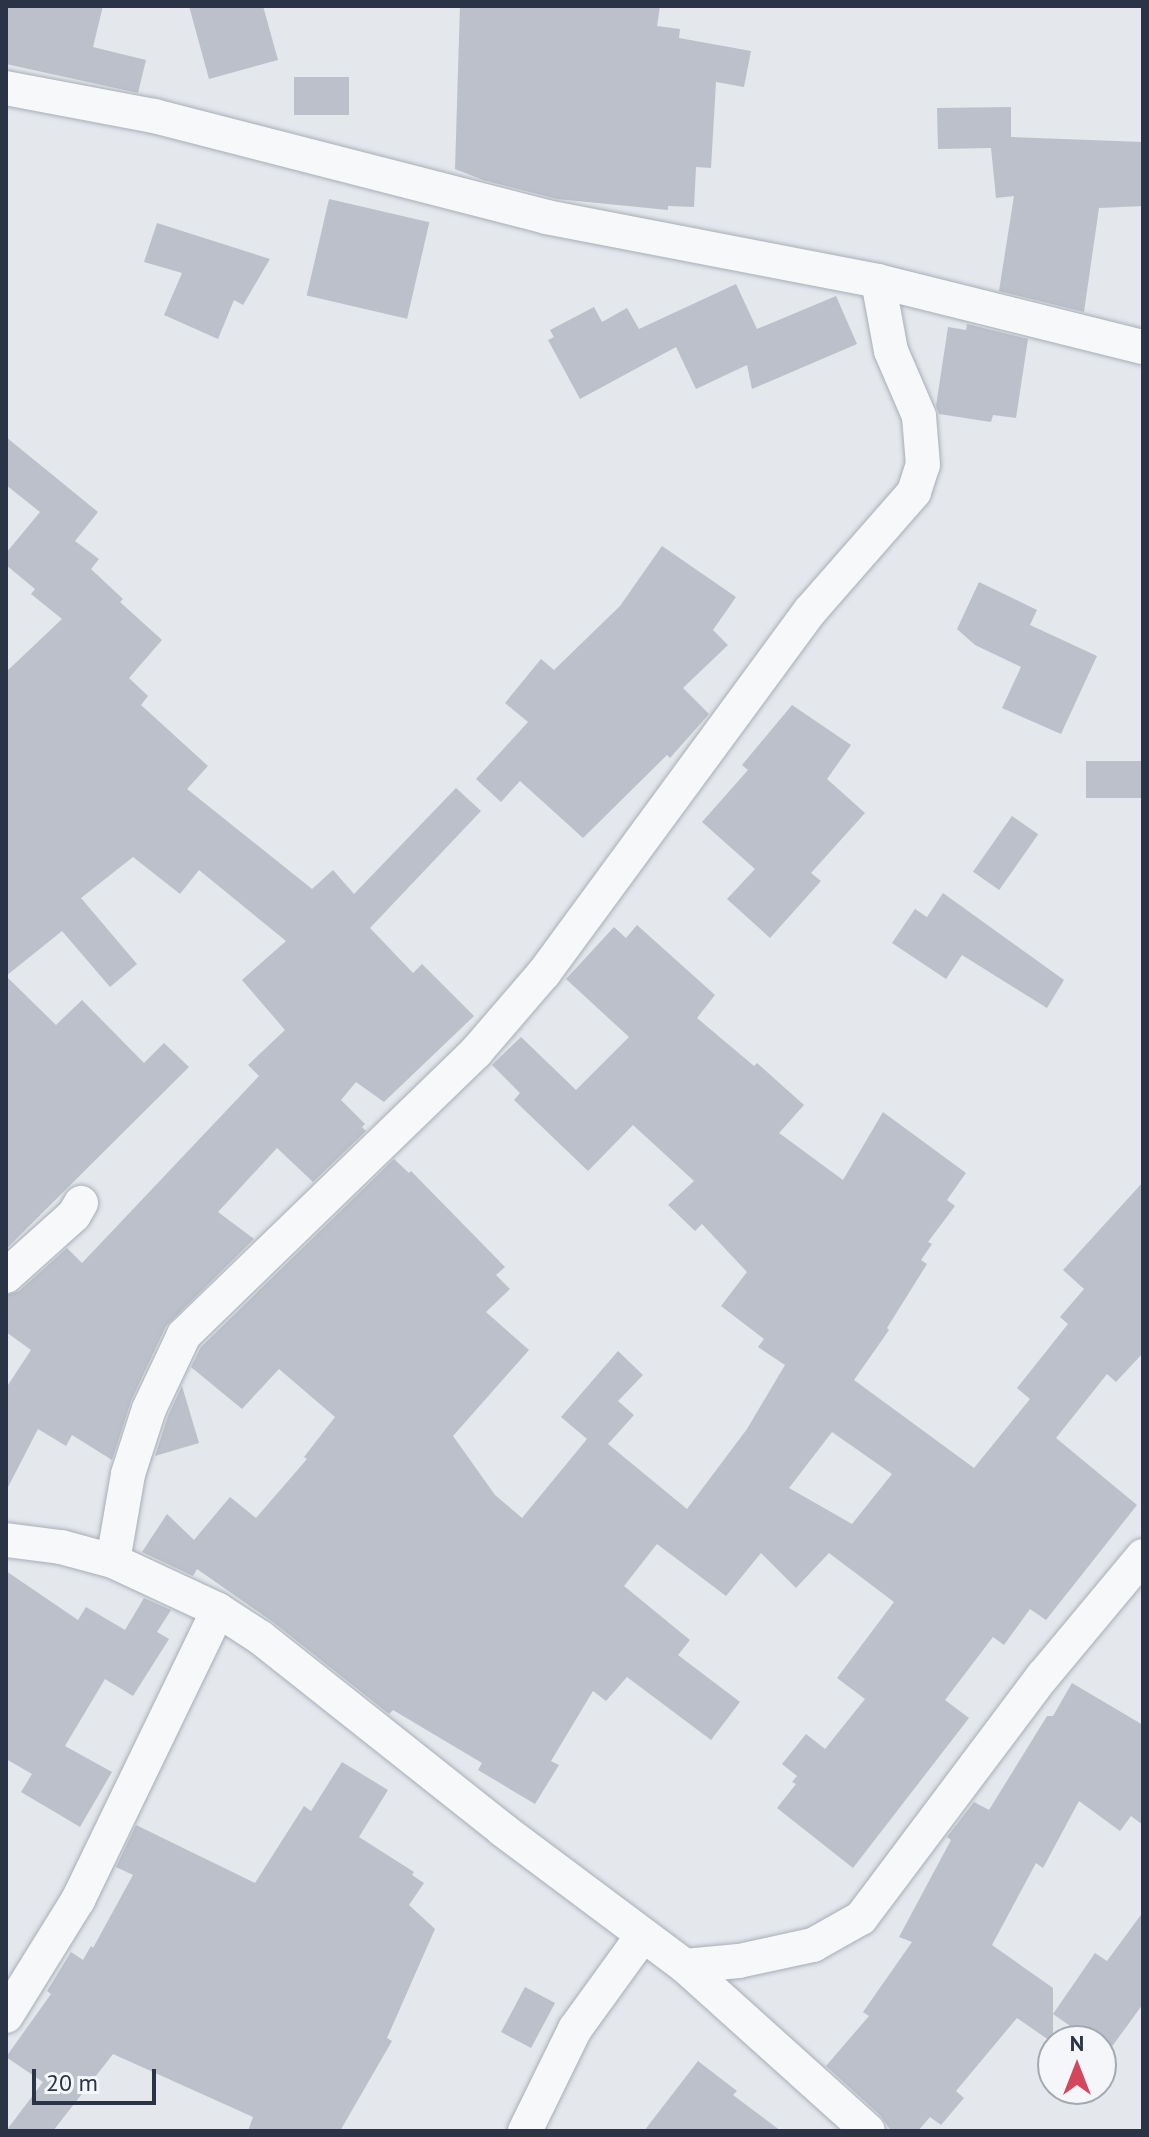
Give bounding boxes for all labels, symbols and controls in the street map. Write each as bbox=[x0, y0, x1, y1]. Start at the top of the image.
north arrow bbox=[1037, 2025, 1117, 2105]
text: N bbox=[1070, 2029, 1084, 2057]
scale bar bbox=[36, 2053, 160, 2103]
text: 20 m bbox=[46, 2067, 98, 2098]

